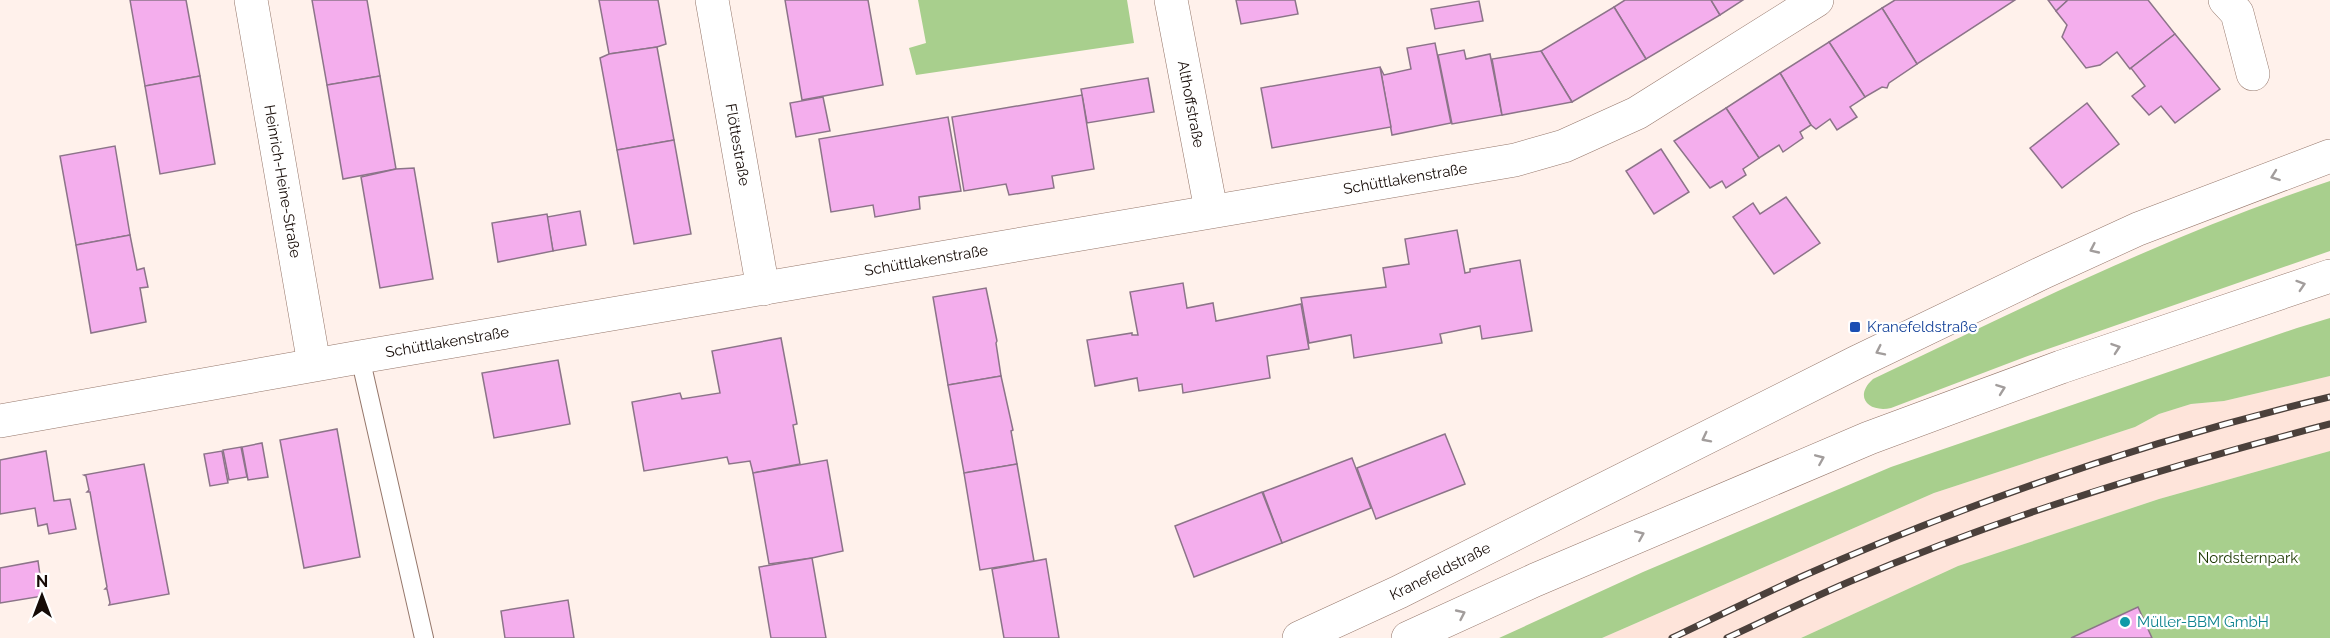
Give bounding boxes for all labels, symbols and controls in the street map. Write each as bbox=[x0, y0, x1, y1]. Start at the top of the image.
street label: Althoffstraße bbox=[1174, 59, 1208, 149]
street label: Flöttestraße bbox=[721, 102, 754, 188]
street label: Heinrich-Heine-Straße bbox=[260, 103, 305, 259]
street label: Schüttlakenstraße bbox=[1342, 159, 1469, 198]
one-way arrow bbox=[2270, 168, 2281, 181]
street label: Schüttlakenstraße bbox=[863, 241, 990, 280]
one-way arrow bbox=[2090, 241, 2101, 253]
one-way arrow bbox=[2295, 280, 2306, 293]
place label: Kranefeldstraße bbox=[1867, 318, 1977, 336]
marker: Kranefeldstraße bbox=[1848, 320, 1862, 334]
street label: Schüttlakenstraße bbox=[384, 323, 511, 362]
one-way arrow bbox=[1876, 343, 1887, 355]
one-way arrow bbox=[2111, 343, 2121, 355]
one-way arrow bbox=[1996, 384, 2006, 397]
one-way arrow bbox=[1701, 430, 1712, 442]
one-way arrow bbox=[1813, 454, 1824, 466]
one-way arrow bbox=[1634, 531, 1645, 543]
street label: Kranefeldstraße bbox=[1387, 539, 1494, 604]
park label: Nordsternpark bbox=[2198, 549, 2298, 567]
north arrow bbox=[12, 566, 72, 626]
text: N bbox=[36, 572, 48, 591]
one-way arrow bbox=[1455, 609, 1466, 621]
place label: Müller-BBM GmbH bbox=[2137, 613, 2269, 631]
marker: Müller-BBM GmbH bbox=[2118, 615, 2132, 629]

